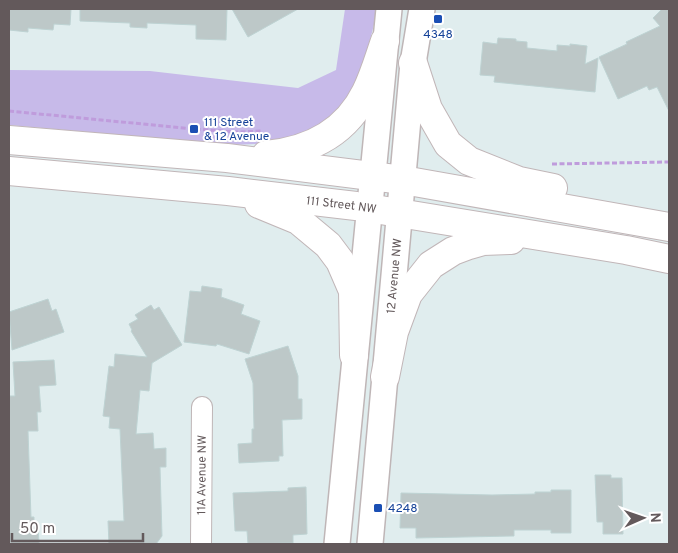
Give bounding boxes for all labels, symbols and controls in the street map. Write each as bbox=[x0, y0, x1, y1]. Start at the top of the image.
marker: 4348 bbox=[432, 13, 444, 25]
place label: 4348 bbox=[423, 27, 453, 43]
place label: 111 Street & 12 Avenue bbox=[204, 115, 269, 145]
marker: 111 Street & 12 Avenue bbox=[188, 123, 200, 135]
street label: 111 Street NW bbox=[305, 193, 377, 218]
street label: 12 Avenue NW bbox=[384, 238, 406, 315]
street label: 11A Avenue NW bbox=[194, 435, 211, 515]
north arrow bbox=[618, 493, 668, 543]
place label: 4248 bbox=[388, 501, 417, 517]
marker: 4248 bbox=[372, 502, 384, 514]
scale bar bbox=[12, 510, 144, 542]
text: N bbox=[646, 512, 663, 523]
text: 50 m bbox=[20, 520, 55, 539]

